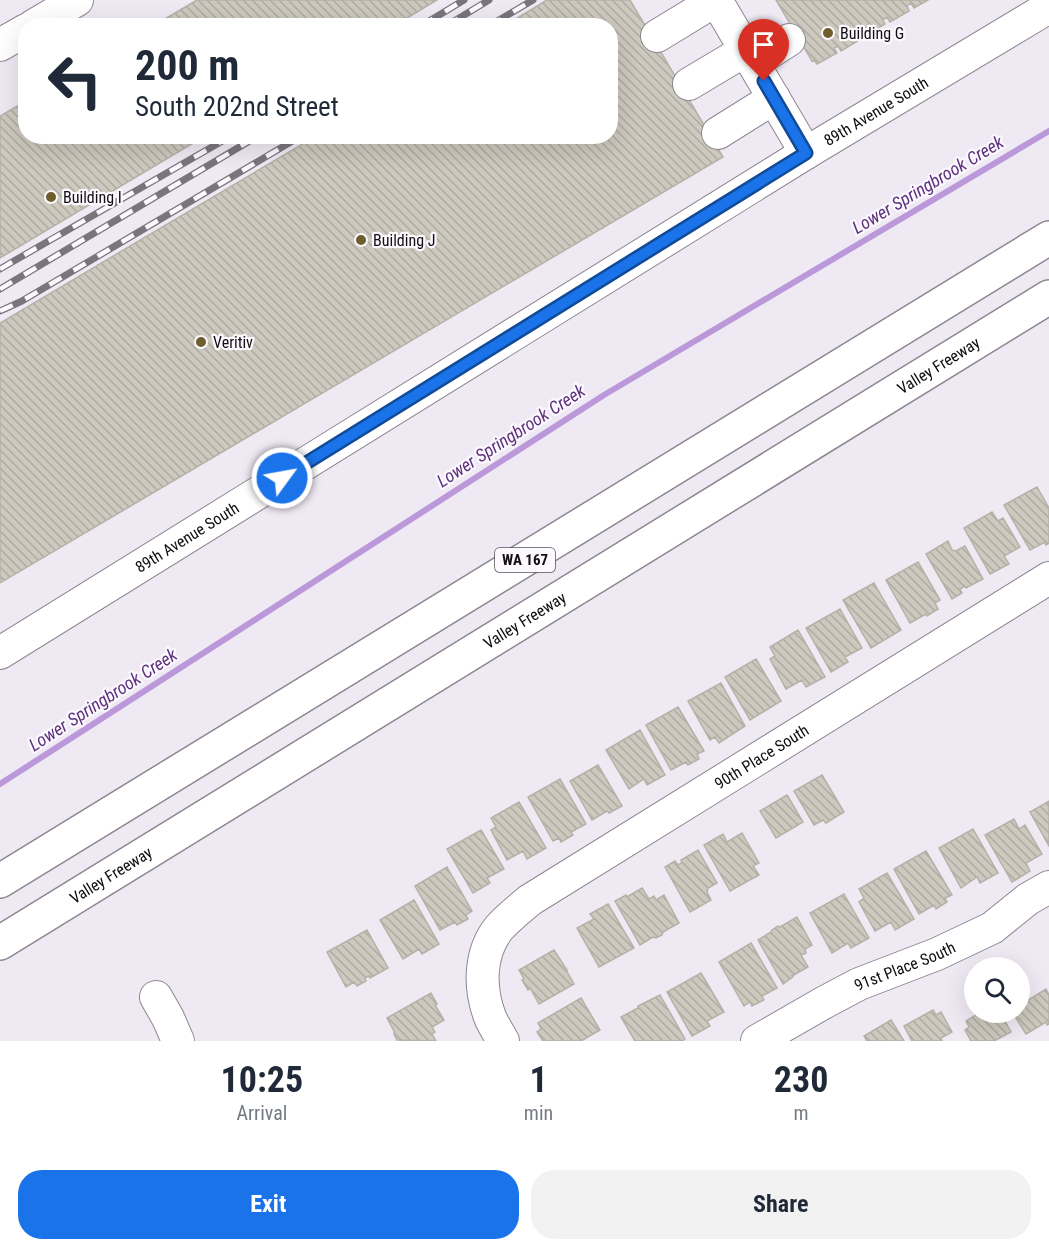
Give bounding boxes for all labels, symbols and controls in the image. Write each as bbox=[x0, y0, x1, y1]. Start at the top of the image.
pin bbox=[738, 19, 789, 81]
place label: Building G bbox=[840, 24, 904, 43]
marker: Building G bbox=[821, 26, 835, 40]
icon: arrive bbox=[747, 28, 780, 61]
text: 200 m bbox=[135, 41, 240, 90]
icon: left bbox=[36, 42, 114, 120]
street label: 89th Avenue South bbox=[821, 73, 932, 150]
text: South 202nd Street bbox=[135, 91, 339, 123]
water label: Lower Springbrook Creek bbox=[848, 131, 1008, 238]
place label: Building I bbox=[63, 188, 122, 207]
marker: Building I bbox=[44, 190, 58, 204]
place label: Building J bbox=[373, 231, 435, 250]
marker: Building J bbox=[354, 233, 368, 247]
place label: Veritiv bbox=[213, 333, 253, 352]
street label: Valley Freeway bbox=[894, 333, 984, 398]
marker: Veritiv bbox=[194, 335, 208, 349]
water label: Lower Springbrook Creek bbox=[433, 379, 590, 491]
position arrow bbox=[250, 446, 314, 510]
street label: 89th Avenue South bbox=[132, 498, 242, 577]
road number: WA 167 bbox=[495, 548, 555, 572]
street label: Valley Freeway bbox=[480, 588, 570, 653]
water label: Lower Springbrook Creek bbox=[25, 643, 182, 755]
street label: 90th Place South bbox=[711, 720, 812, 793]
street label: Valley Freeway bbox=[66, 843, 156, 908]
street label: 91st Place South bbox=[851, 938, 958, 995]
map controls bbox=[964, 957, 1030, 1023]
button: search bbox=[964, 957, 1030, 1023]
text: 10:25 bbox=[221, 1059, 303, 1101]
text: 1 bbox=[529, 1059, 548, 1101]
text: 230 bbox=[774, 1059, 828, 1101]
text: Arrival bbox=[236, 1101, 287, 1125]
text: min bbox=[524, 1101, 553, 1125]
text: m bbox=[794, 1101, 809, 1125]
button: Exit bbox=[18, 1170, 519, 1239]
button: Share bbox=[531, 1170, 1031, 1239]

